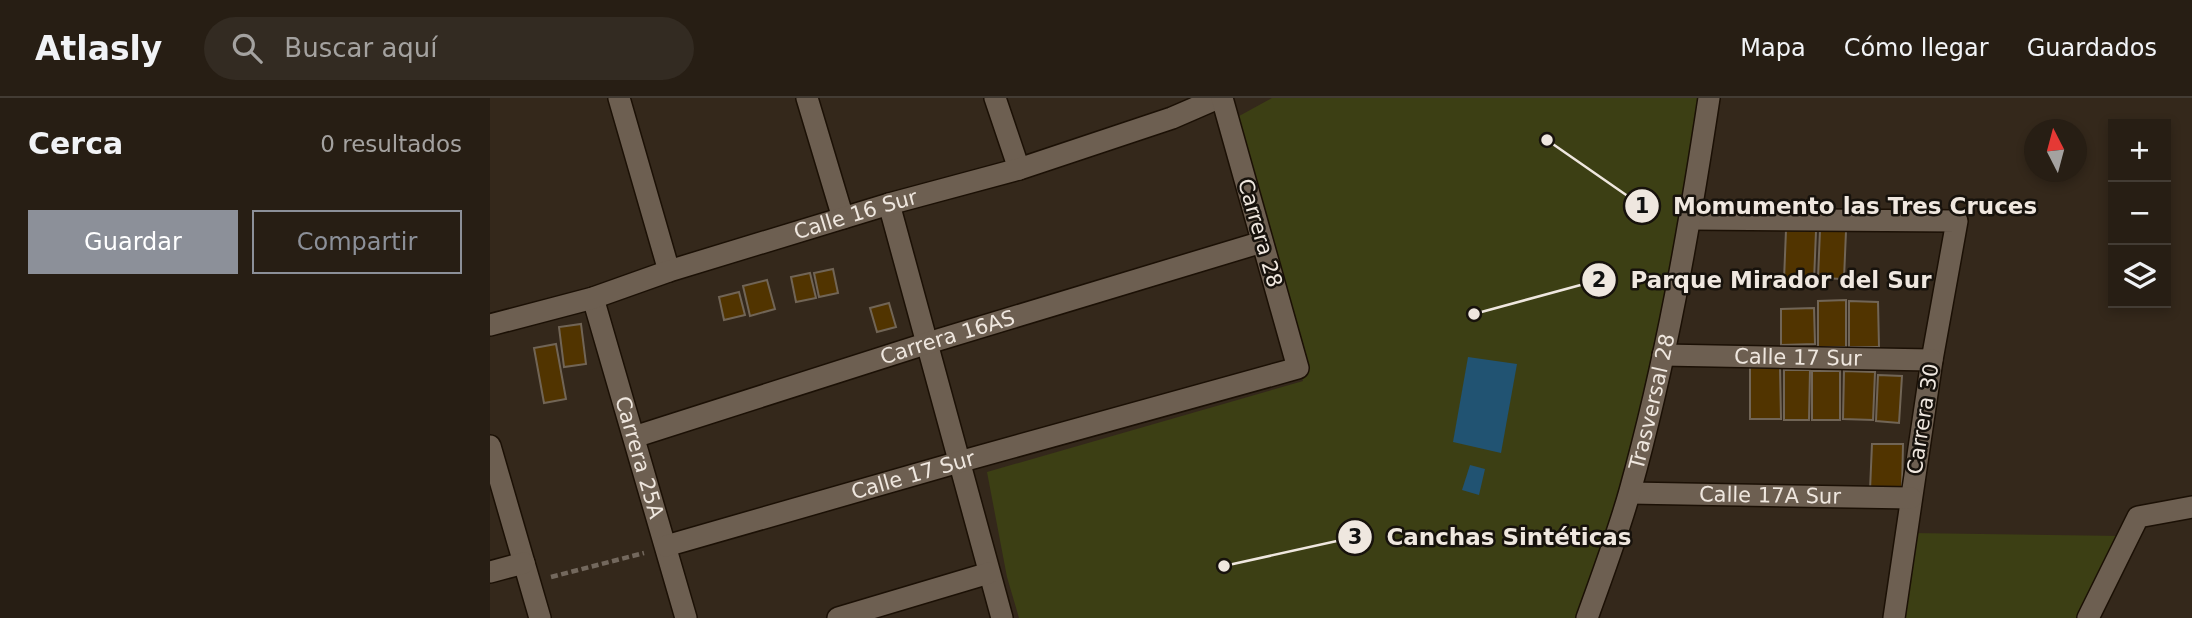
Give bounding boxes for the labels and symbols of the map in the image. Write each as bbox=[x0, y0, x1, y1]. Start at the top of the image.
north arrow bbox=[2024, 119, 2087, 182]
street label: Carrera 28 bbox=[1233, 176, 1287, 290]
callout: Momumento las Tres Cruces bbox=[1624, 184, 2051, 228]
street label: Calle 16 Sur bbox=[791, 185, 920, 244]
text: Momumento las Tres Cruces bbox=[1673, 193, 2037, 219]
text: 1 bbox=[1635, 194, 1649, 218]
callout: Parque Mirador del Sur bbox=[1581, 258, 1945, 302]
text: Parque Mirador del Sur bbox=[1630, 267, 1932, 293]
text: 2 bbox=[1592, 268, 1606, 292]
street label: Carrera 16AS bbox=[877, 305, 1018, 369]
street label: Trasversal 28 bbox=[1624, 331, 1680, 474]
street label: Calle 17 Sur bbox=[1734, 344, 1862, 371]
street label: Carrera 30 bbox=[1902, 362, 1944, 476]
street label: Carrera 25A bbox=[610, 393, 669, 522]
street label: Calle 17 Sur bbox=[848, 446, 978, 504]
street label: Calle 17A Sur bbox=[1699, 482, 1842, 509]
callout: Canchas Sintéticas bbox=[1337, 515, 1646, 559]
text: Canchas Sintéticas bbox=[1386, 524, 1632, 550]
text: 3 bbox=[1348, 525, 1362, 549]

